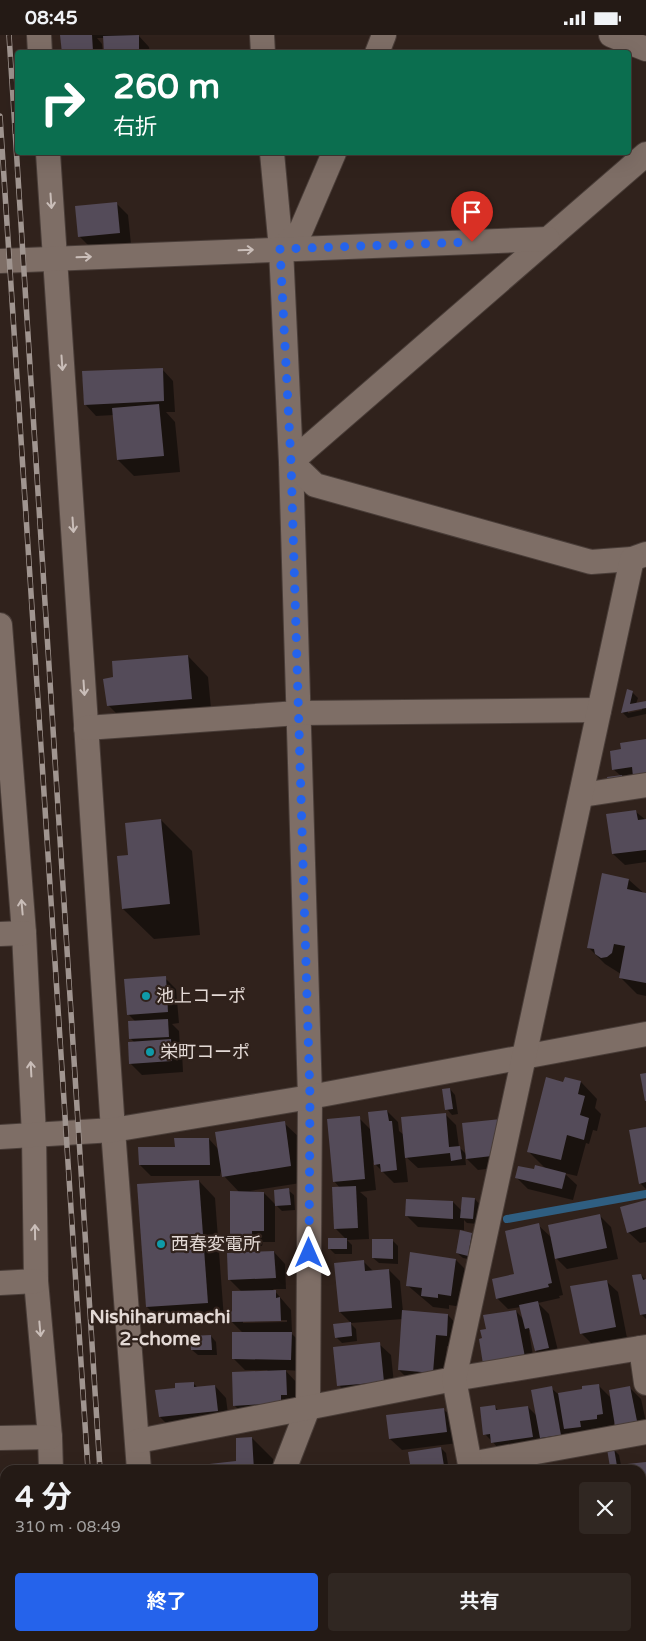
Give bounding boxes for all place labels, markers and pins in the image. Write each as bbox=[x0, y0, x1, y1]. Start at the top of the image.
pin bbox=[451, 191, 493, 242]
place label: 池上コーポ bbox=[156, 985, 246, 1007]
marker: 池上コーポ bbox=[140, 990, 152, 1002]
place label: 栄町コーポ bbox=[160, 1041, 250, 1063]
marker: 栄町コーポ bbox=[144, 1046, 156, 1058]
place label: 西春変電所 bbox=[171, 1233, 261, 1255]
marker: 西春変電所 bbox=[155, 1238, 167, 1250]

